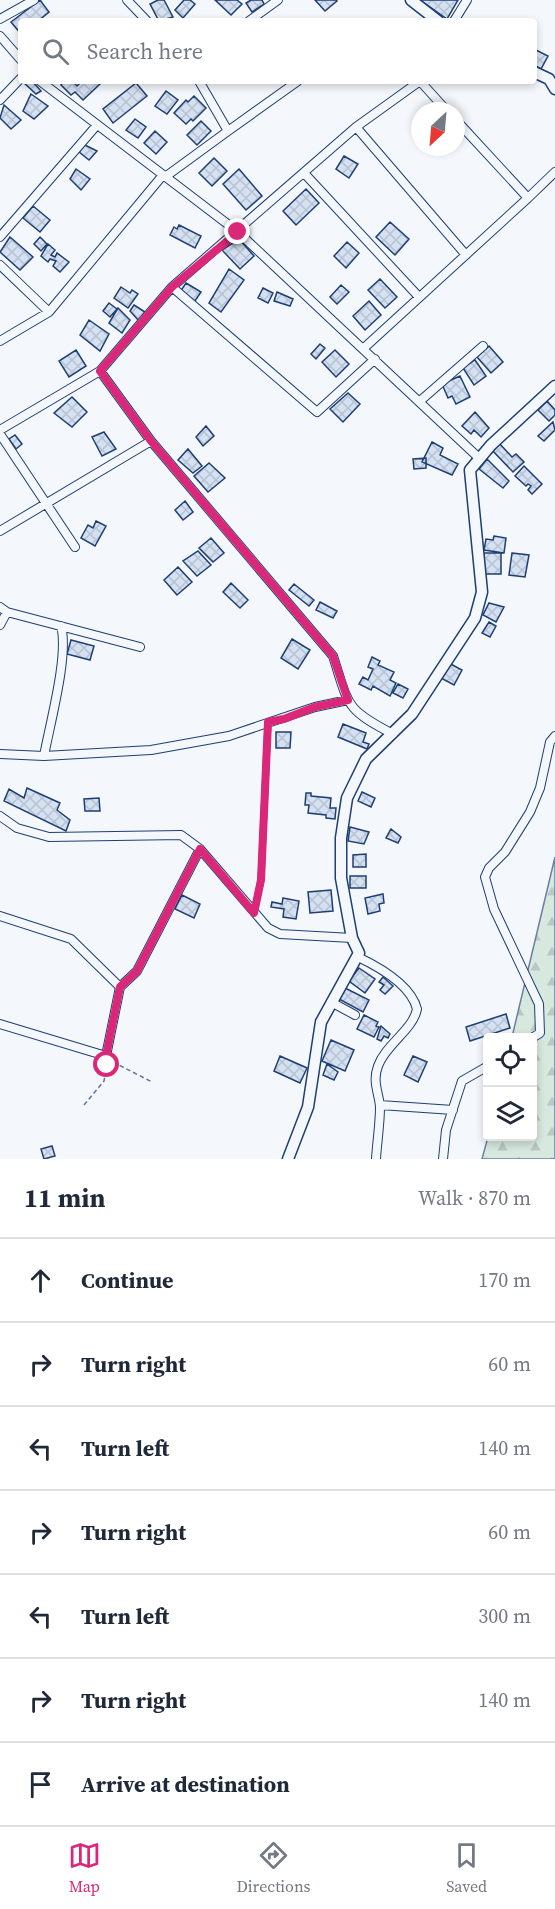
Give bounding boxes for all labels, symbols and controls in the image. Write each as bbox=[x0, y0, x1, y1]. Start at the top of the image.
search box bbox=[18, 18, 537, 84]
icon: search bbox=[39, 35, 72, 68]
text: Search here bbox=[87, 36, 203, 66]
north arrow bbox=[411, 102, 465, 156]
route end bbox=[224, 218, 250, 244]
map controls bbox=[483, 1033, 537, 1141]
button: locate bbox=[483, 1033, 537, 1087]
route start bbox=[93, 1051, 119, 1077]
button: layers bbox=[483, 1087, 537, 1141]
text: 11 min bbox=[24, 1180, 106, 1216]
text: Walk · 870 m bbox=[418, 1184, 531, 1212]
icon: ahead bbox=[24, 1264, 57, 1297]
text: Continue bbox=[81, 1265, 174, 1295]
text: 170 m bbox=[478, 1266, 531, 1294]
icon: right bbox=[24, 1348, 57, 1381]
text: Turn right bbox=[81, 1349, 186, 1379]
text: 60 m bbox=[488, 1350, 531, 1378]
icon: left bbox=[24, 1432, 57, 1465]
text: Turn left bbox=[81, 1433, 169, 1463]
text: 140 m bbox=[478, 1434, 531, 1462]
icon: right bbox=[24, 1516, 57, 1549]
text: Turn right bbox=[81, 1517, 186, 1547]
text: 60 m bbox=[488, 1518, 531, 1546]
icon: left bbox=[24, 1600, 57, 1633]
text: Turn left bbox=[81, 1601, 169, 1631]
text: 300 m bbox=[478, 1602, 531, 1630]
icon: right bbox=[24, 1684, 57, 1717]
text: Turn right bbox=[81, 1685, 186, 1715]
text: 140 m bbox=[478, 1686, 531, 1714]
icon: arrive bbox=[24, 1768, 57, 1801]
text: Arrive at destination bbox=[81, 1769, 290, 1799]
tab: Map bbox=[68, 1839, 101, 1897]
tab: Directions bbox=[236, 1839, 311, 1897]
tab: Saved bbox=[446, 1839, 487, 1897]

